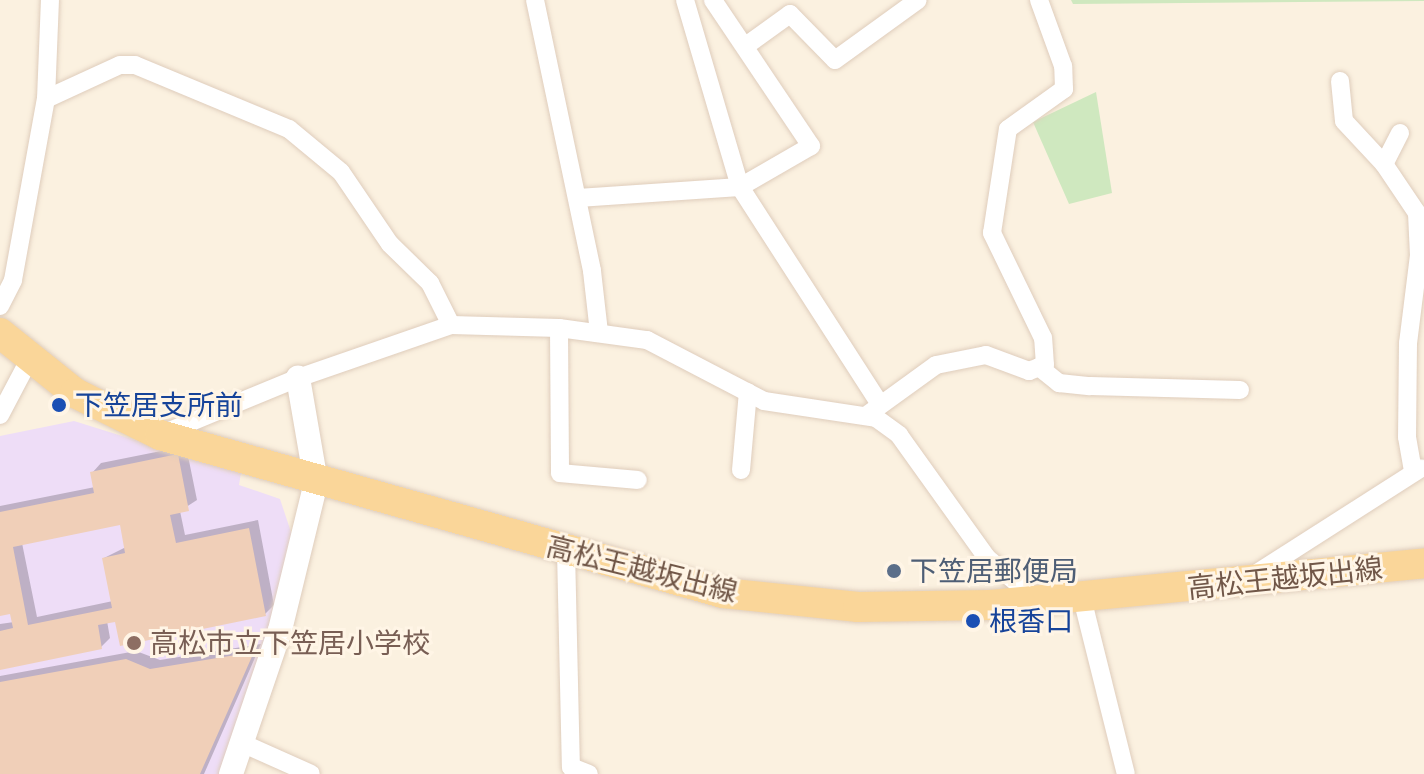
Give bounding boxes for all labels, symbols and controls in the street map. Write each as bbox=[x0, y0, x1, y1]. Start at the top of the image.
place label: 下笠居支所前 bbox=[75, 388, 243, 422]
marker: 下笠居支所前 bbox=[50, 396, 68, 414]
street label: 高松王越坂出線 bbox=[543, 529, 741, 609]
street label: 高松王越坂出線 bbox=[1186, 551, 1384, 605]
place label: 下笠居郵便局 bbox=[910, 554, 1078, 588]
marker: 下笠居郵便局 bbox=[885, 562, 903, 580]
place label: 根香口 bbox=[989, 604, 1073, 638]
marker: 根香口 bbox=[964, 612, 982, 630]
place label: 高松市立下笠居小学校 bbox=[150, 626, 430, 660]
marker: 高松市立下笠居小学校 bbox=[125, 634, 143, 652]

